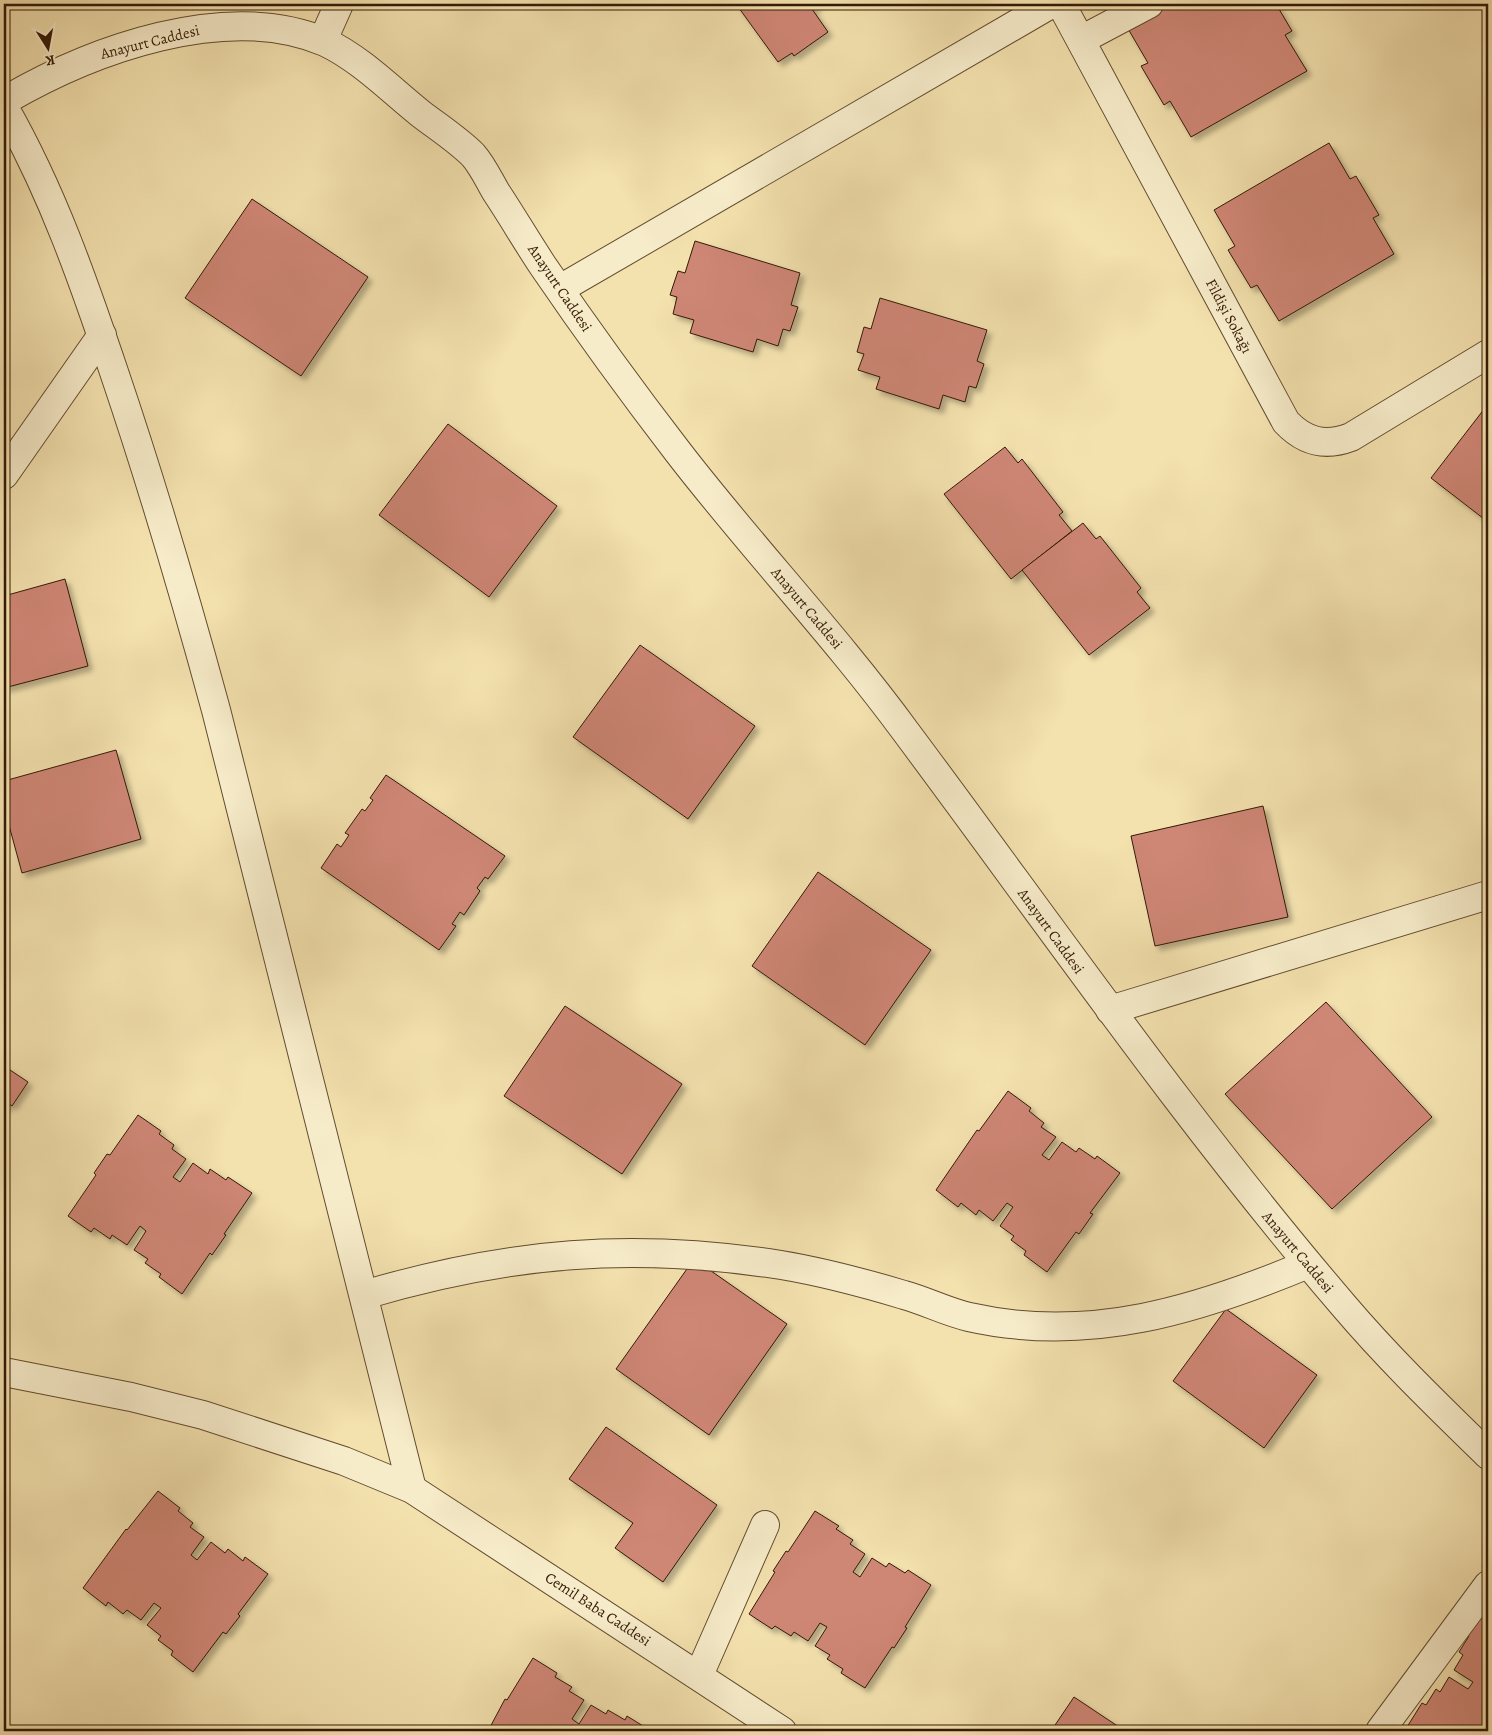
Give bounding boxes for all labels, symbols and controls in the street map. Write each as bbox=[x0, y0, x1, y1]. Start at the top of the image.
street label: Anayurt Caddesi bbox=[97, 20, 202, 64]
north arrow bbox=[22, 22, 72, 72]
text: K bbox=[43, 50, 57, 71]
street label: Anayurt Caddesi bbox=[523, 240, 597, 336]
street label: Fildişi Sokağı bbox=[1201, 275, 1257, 357]
street label: Anayurt Caddesi bbox=[766, 562, 847, 653]
street label: Anayurt Caddesi bbox=[1013, 883, 1089, 978]
street label: Anayurt Caddesi bbox=[1257, 1206, 1338, 1297]
street label: Cemil Baba Caddesi bbox=[541, 1567, 655, 1651]

